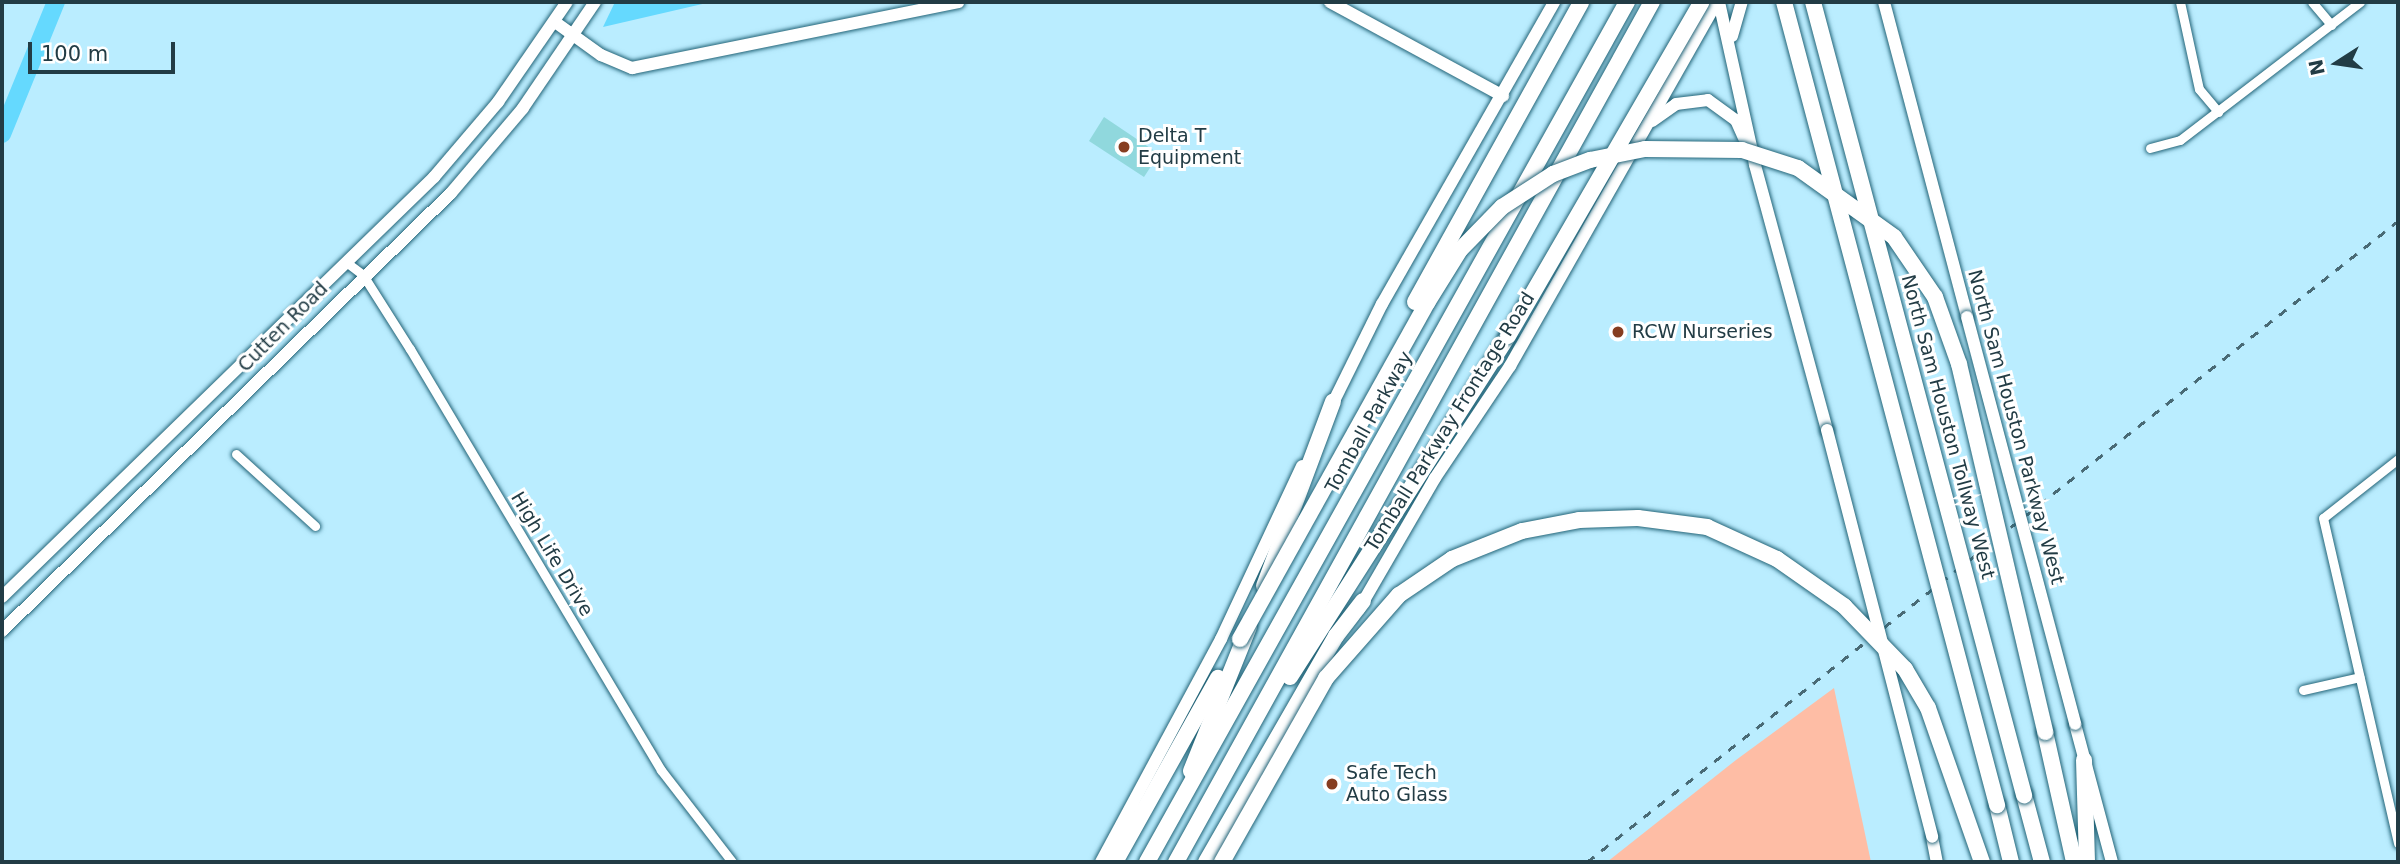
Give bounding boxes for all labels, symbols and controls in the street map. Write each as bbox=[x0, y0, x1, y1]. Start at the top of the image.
scale bar bbox=[32, 28, 178, 72]
north arrow bbox=[2302, 28, 2372, 98]
text: 100 m bbox=[41, 42, 108, 66]
text: N bbox=[2304, 57, 2329, 77]
place label: Delta T Equipment bbox=[1138, 125, 1241, 169]
marker: Delta T Equipment bbox=[1116, 139, 1132, 155]
street label: North Sam Houston Parkway West bbox=[1963, 267, 2069, 587]
street label: North Sam Houston Tollway West bbox=[1896, 272, 2000, 582]
street label: Cutten Road bbox=[233, 277, 333, 377]
street label: Tomball Parkway Frontage Road bbox=[1360, 288, 1540, 556]
place label: RCW Nurseries bbox=[1632, 321, 1773, 343]
marker: RCW Nurseries bbox=[1610, 324, 1626, 340]
street label: Tomball Parkway bbox=[1321, 347, 1417, 497]
street label: High Life Drive bbox=[506, 488, 598, 620]
place label: Safe Tech Auto Glass bbox=[1346, 762, 1448, 806]
marker: Safe Tech Auto Glass bbox=[1324, 776, 1340, 792]

